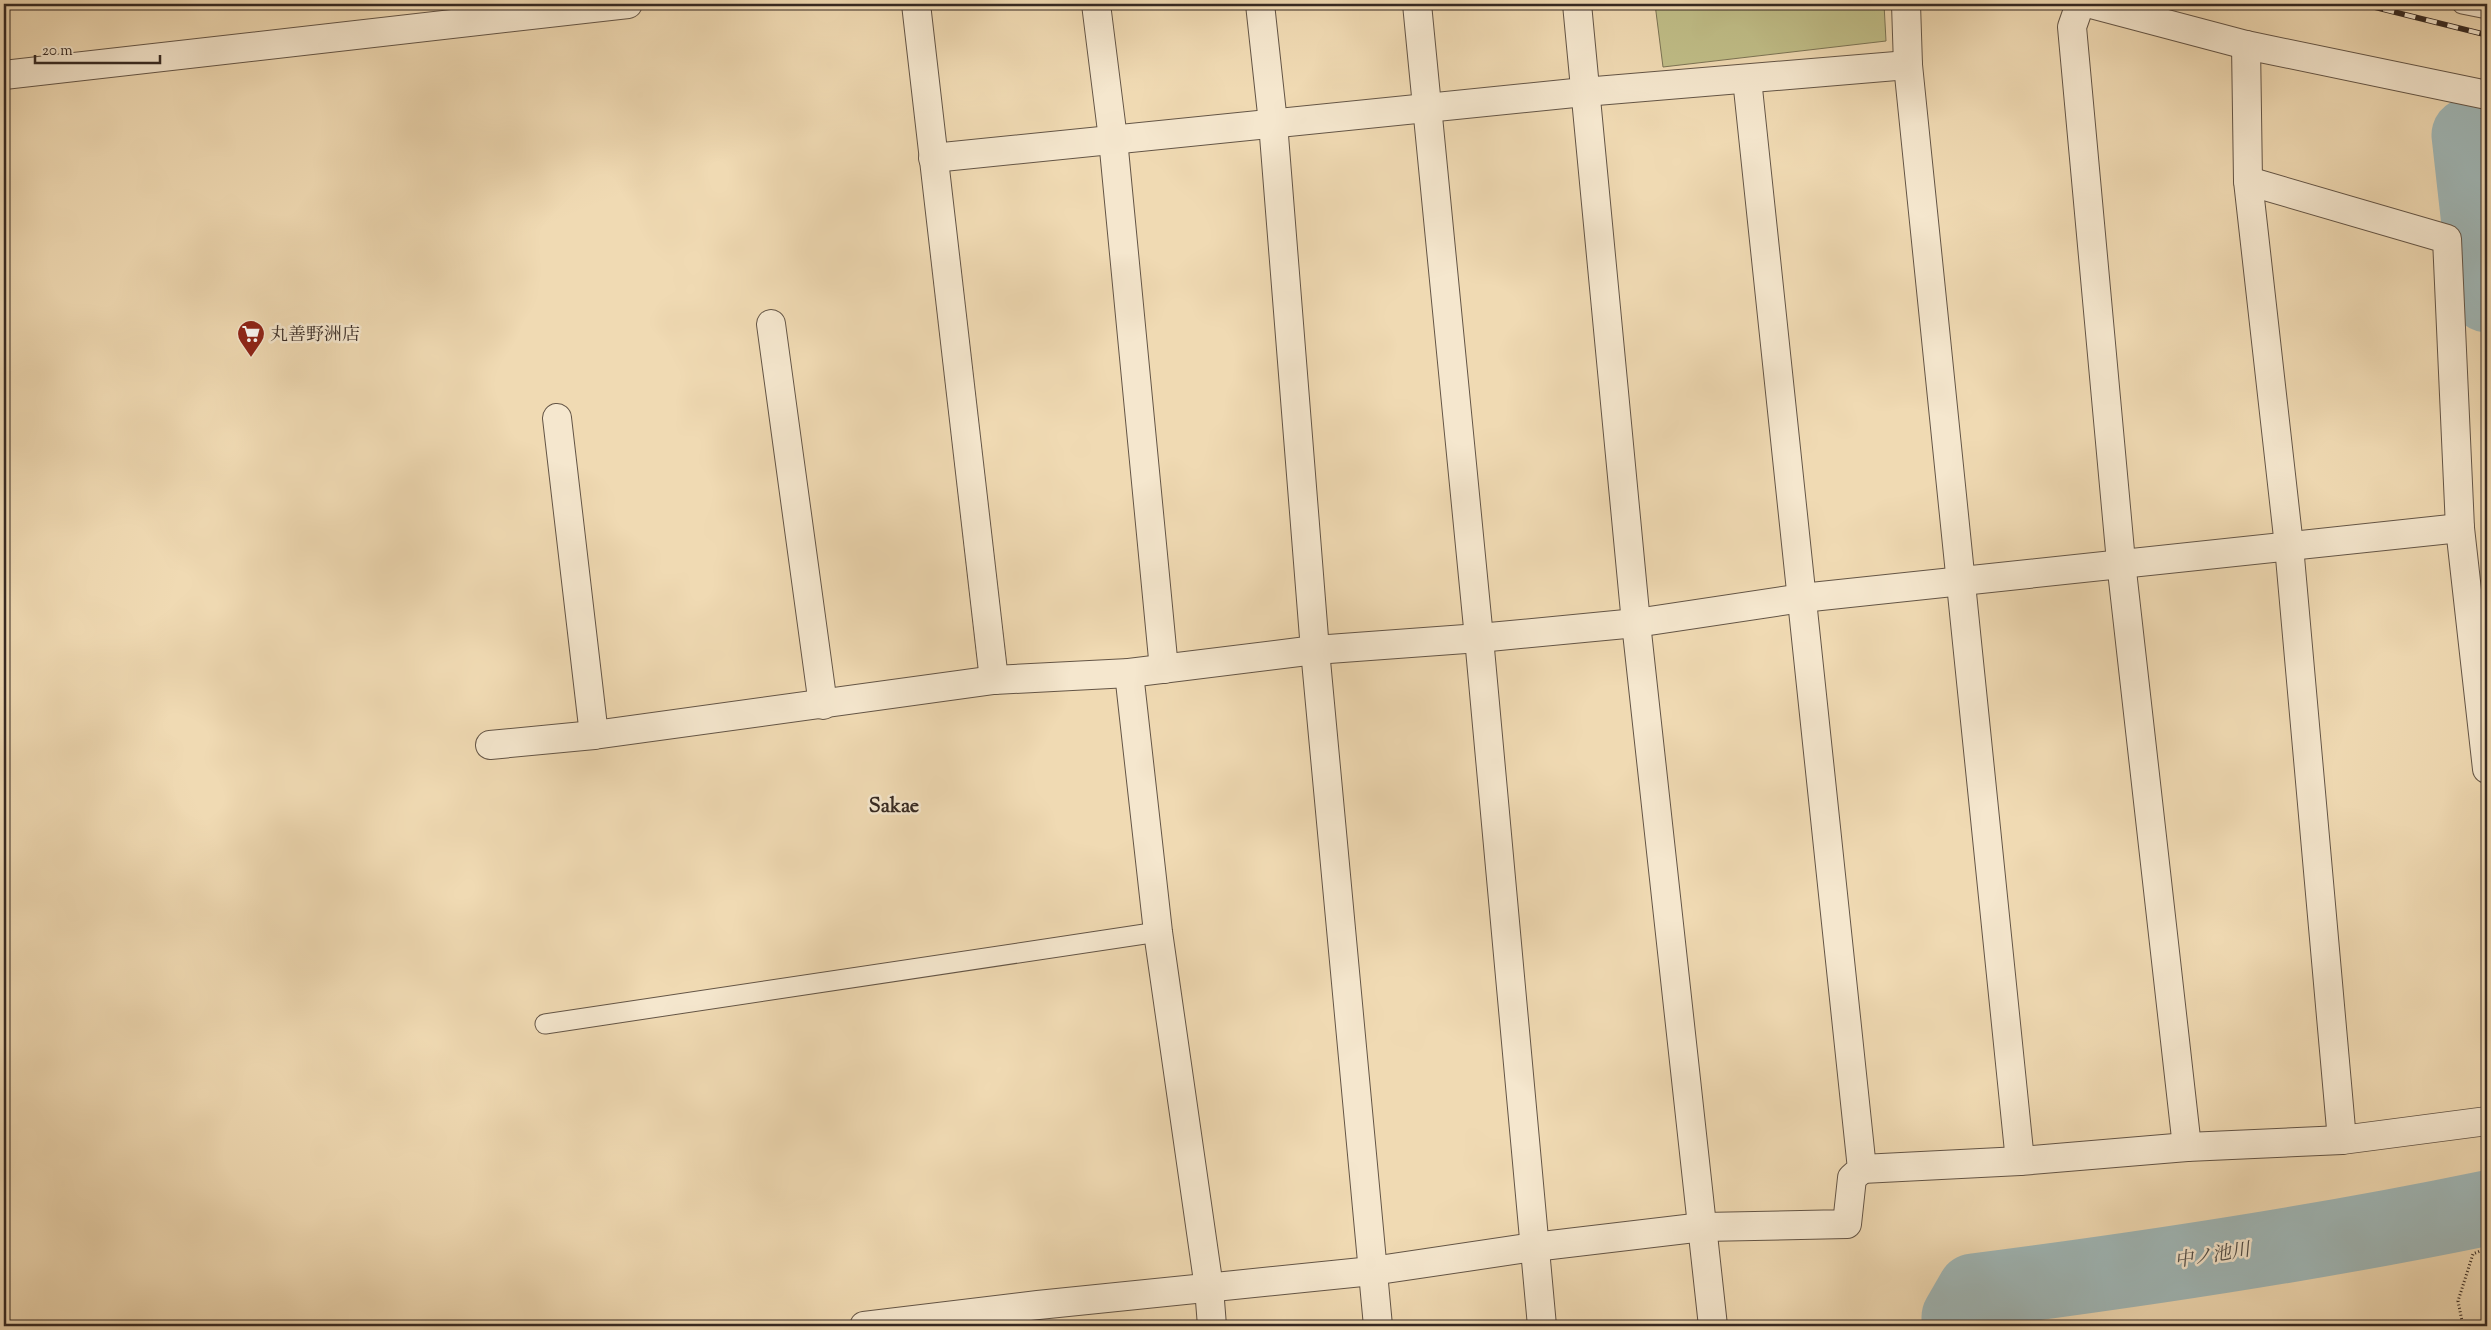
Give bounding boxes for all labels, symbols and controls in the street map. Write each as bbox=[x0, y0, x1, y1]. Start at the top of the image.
scale bar bbox=[35, 32, 160, 64]
text: 20 m bbox=[42, 41, 73, 62]
supermarket icon: 丸善野洲店 bbox=[236, 319, 266, 358]
place label: 丸善野洲店 bbox=[270, 323, 360, 349]
district label: Sakae bbox=[869, 793, 919, 822]
water label: 中ノ池川 bbox=[2173, 1237, 2254, 1276]

